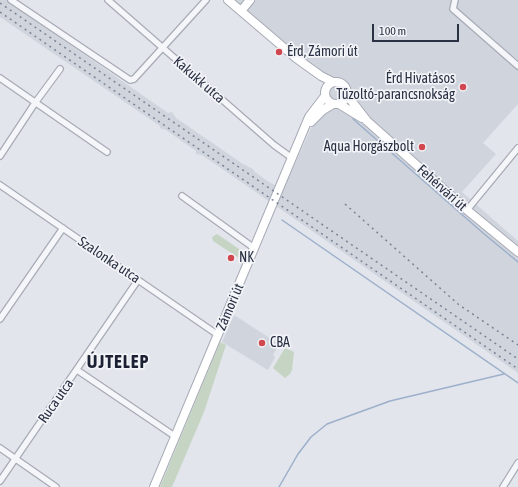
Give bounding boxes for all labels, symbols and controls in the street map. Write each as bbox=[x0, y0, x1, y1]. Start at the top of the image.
scale bar bbox=[374, 16, 461, 42]
text: 100 m bbox=[379, 24, 406, 38]
place label: Érd, Zámori út bbox=[287, 44, 358, 60]
marker: Érd, Zámori út bbox=[274, 47, 284, 57]
street label: Kakukk utca bbox=[170, 53, 228, 107]
place label: Érd Hivatásos Tűzoltó-parancsnokság bbox=[336, 71, 455, 104]
marker: Érd Hivatásos Tűzoltó-parancsnokság bbox=[458, 82, 468, 92]
place label: Aqua Horgászbolt bbox=[324, 139, 414, 155]
marker: Aqua Horgászbolt bbox=[417, 142, 427, 152]
street label: Fehérvári út bbox=[414, 161, 470, 215]
street label: Szalonka utca bbox=[75, 233, 143, 287]
place label: NK bbox=[239, 250, 254, 266]
marker: NK bbox=[226, 253, 236, 263]
street label: Zámori út bbox=[213, 281, 247, 333]
place label: CBA bbox=[270, 335, 290, 351]
marker: CBA bbox=[257, 338, 267, 348]
district label: ÚJTELEP bbox=[87, 351, 149, 373]
street label: Ruca utca bbox=[35, 376, 77, 426]

